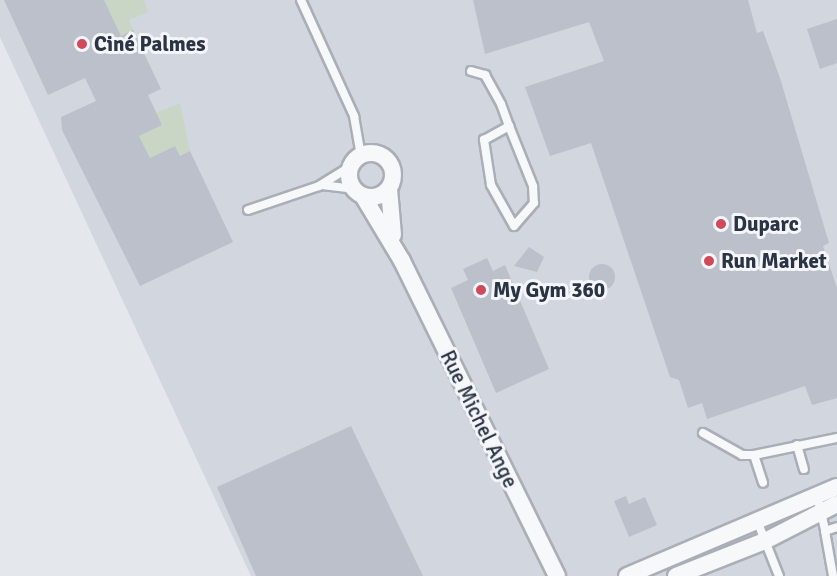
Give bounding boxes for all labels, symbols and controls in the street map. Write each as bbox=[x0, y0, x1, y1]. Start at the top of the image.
place label: Ciné Palmes bbox=[94, 31, 206, 57]
marker: Ciné Palmes bbox=[75, 37, 89, 51]
place label: Duparc bbox=[733, 211, 799, 237]
marker: Duparc bbox=[714, 217, 728, 231]
place label: Run Market bbox=[721, 248, 827, 274]
marker: Run Market bbox=[702, 254, 716, 268]
place label: My Gym 360 bbox=[493, 277, 605, 303]
marker: My Gym 360 bbox=[474, 283, 488, 297]
street label: Rue Michel Ange bbox=[435, 346, 523, 492]

